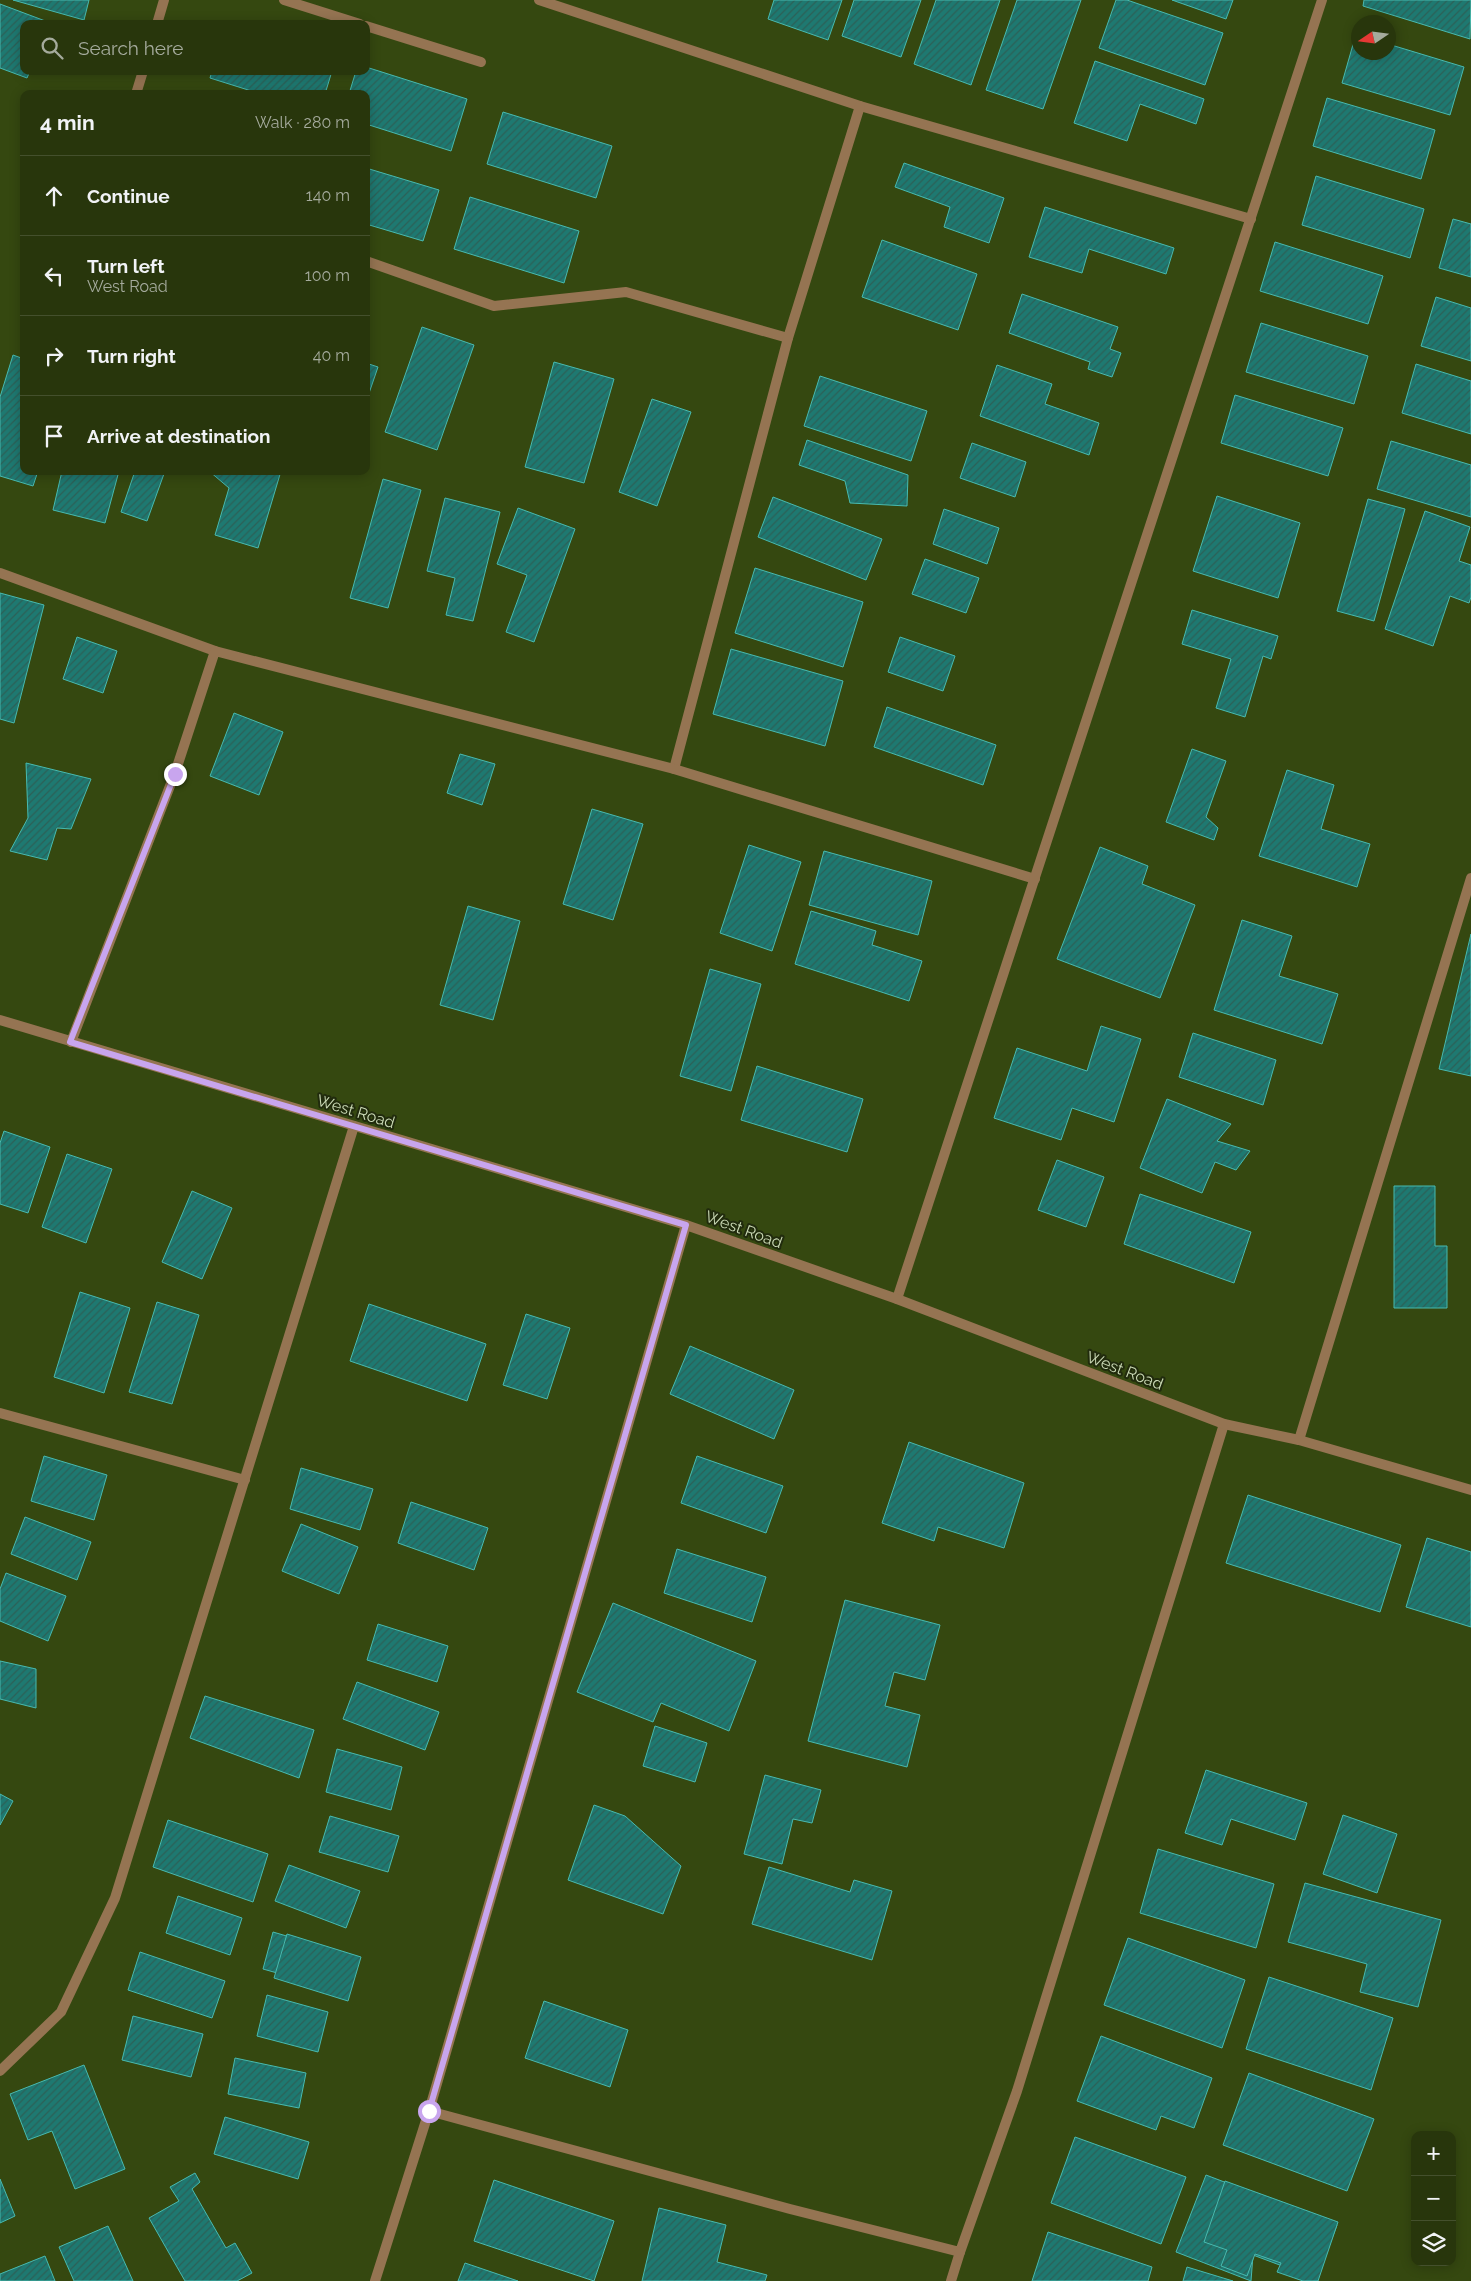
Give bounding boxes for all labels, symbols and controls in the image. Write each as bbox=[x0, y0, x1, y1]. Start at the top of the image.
north arrow bbox=[1351, 15, 1396, 60]
search box bbox=[20, 20, 370, 75]
icon: search bbox=[38, 34, 66, 62]
text: Search here bbox=[78, 37, 184, 59]
text: 4 min bbox=[40, 110, 95, 135]
text: Walk · 280 m bbox=[255, 113, 350, 132]
icon: ahead bbox=[40, 182, 68, 210]
text: Continue bbox=[87, 185, 170, 207]
text: 140 m bbox=[306, 186, 350, 205]
text: Turn left bbox=[87, 255, 164, 277]
icon: left bbox=[40, 262, 68, 290]
text: 100 m bbox=[305, 266, 350, 285]
text: West Road bbox=[87, 277, 168, 296]
icon: right bbox=[40, 342, 68, 370]
text: Turn right bbox=[87, 345, 176, 367]
text: 40 m bbox=[313, 346, 350, 365]
icon: arrive bbox=[40, 422, 68, 450]
text: Arrive at destination bbox=[87, 425, 271, 447]
route end bbox=[164, 763, 187, 786]
street label: West Road bbox=[315, 1091, 397, 1132]
street label: West Road bbox=[703, 1207, 785, 1252]
street label: West Road bbox=[1084, 1347, 1166, 1394]
route start bbox=[418, 2100, 441, 2123]
map controls bbox=[1411, 2131, 1456, 2266]
button: + bbox=[1411, 2131, 1456, 2176]
button: − bbox=[1411, 2176, 1456, 2221]
button: layers bbox=[1411, 2221, 1456, 2266]

